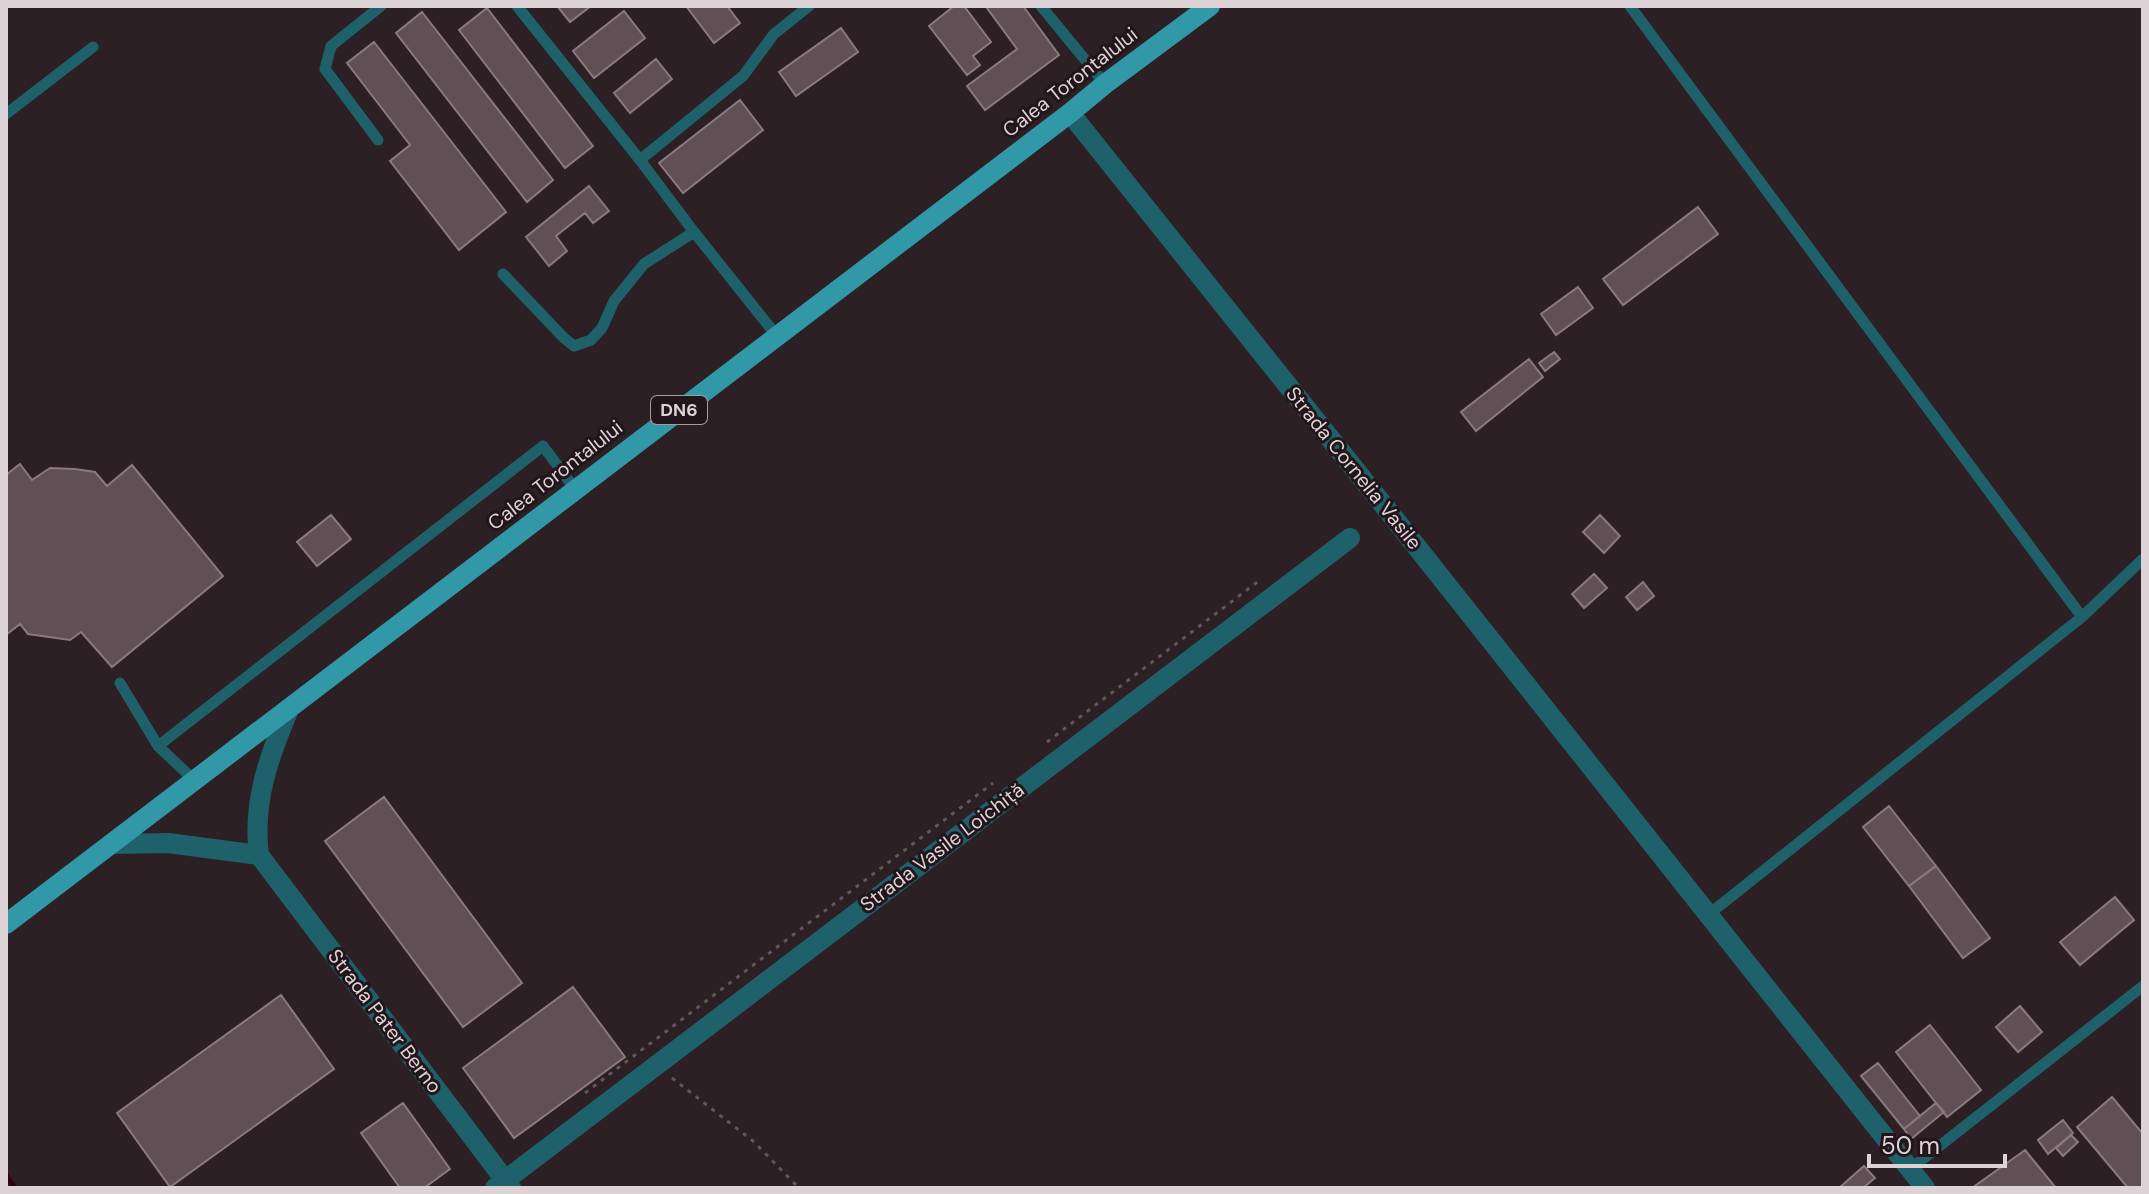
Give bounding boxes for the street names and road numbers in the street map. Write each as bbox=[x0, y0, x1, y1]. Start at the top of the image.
street label: Calea Torontalului bbox=[997, 21, 1143, 143]
street label: Strada Cornelia Vasile bbox=[1280, 381, 1428, 555]
road number: DN6 bbox=[651, 396, 707, 424]
street label: Calea Torontalului bbox=[482, 414, 628, 536]
street label: Strada Vasile Loichiță bbox=[855, 777, 1029, 917]
street label: Strada Pater Berno bbox=[322, 944, 448, 1098]

